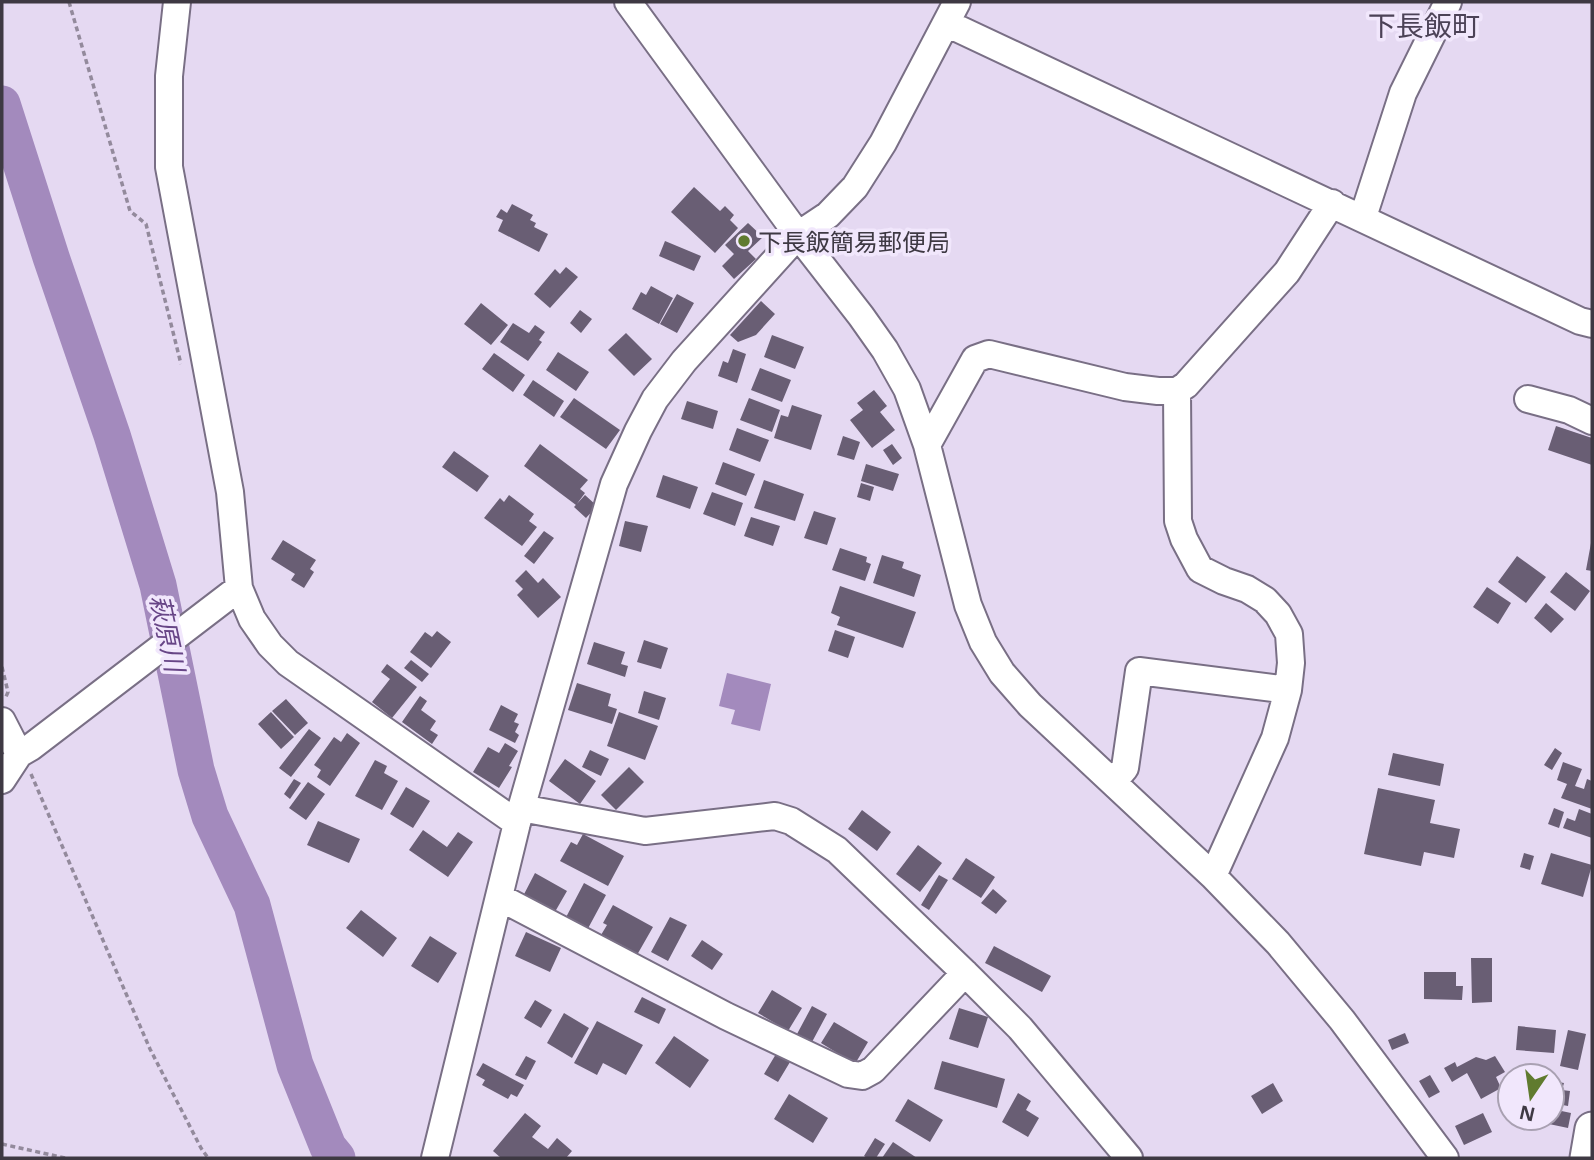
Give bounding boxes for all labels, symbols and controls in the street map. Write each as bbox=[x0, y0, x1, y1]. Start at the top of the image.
district label: 下長飯町 bbox=[1368, 6, 1480, 44]
place label: 下長飯簡易郵便局 bbox=[758, 225, 950, 258]
marker: 下長飯簡易郵便局 bbox=[736, 233, 752, 249]
water label: 萩原川 bbox=[142, 591, 194, 678]
north arrow bbox=[1496, 1062, 1566, 1132]
text: N bbox=[1517, 1099, 1538, 1128]

